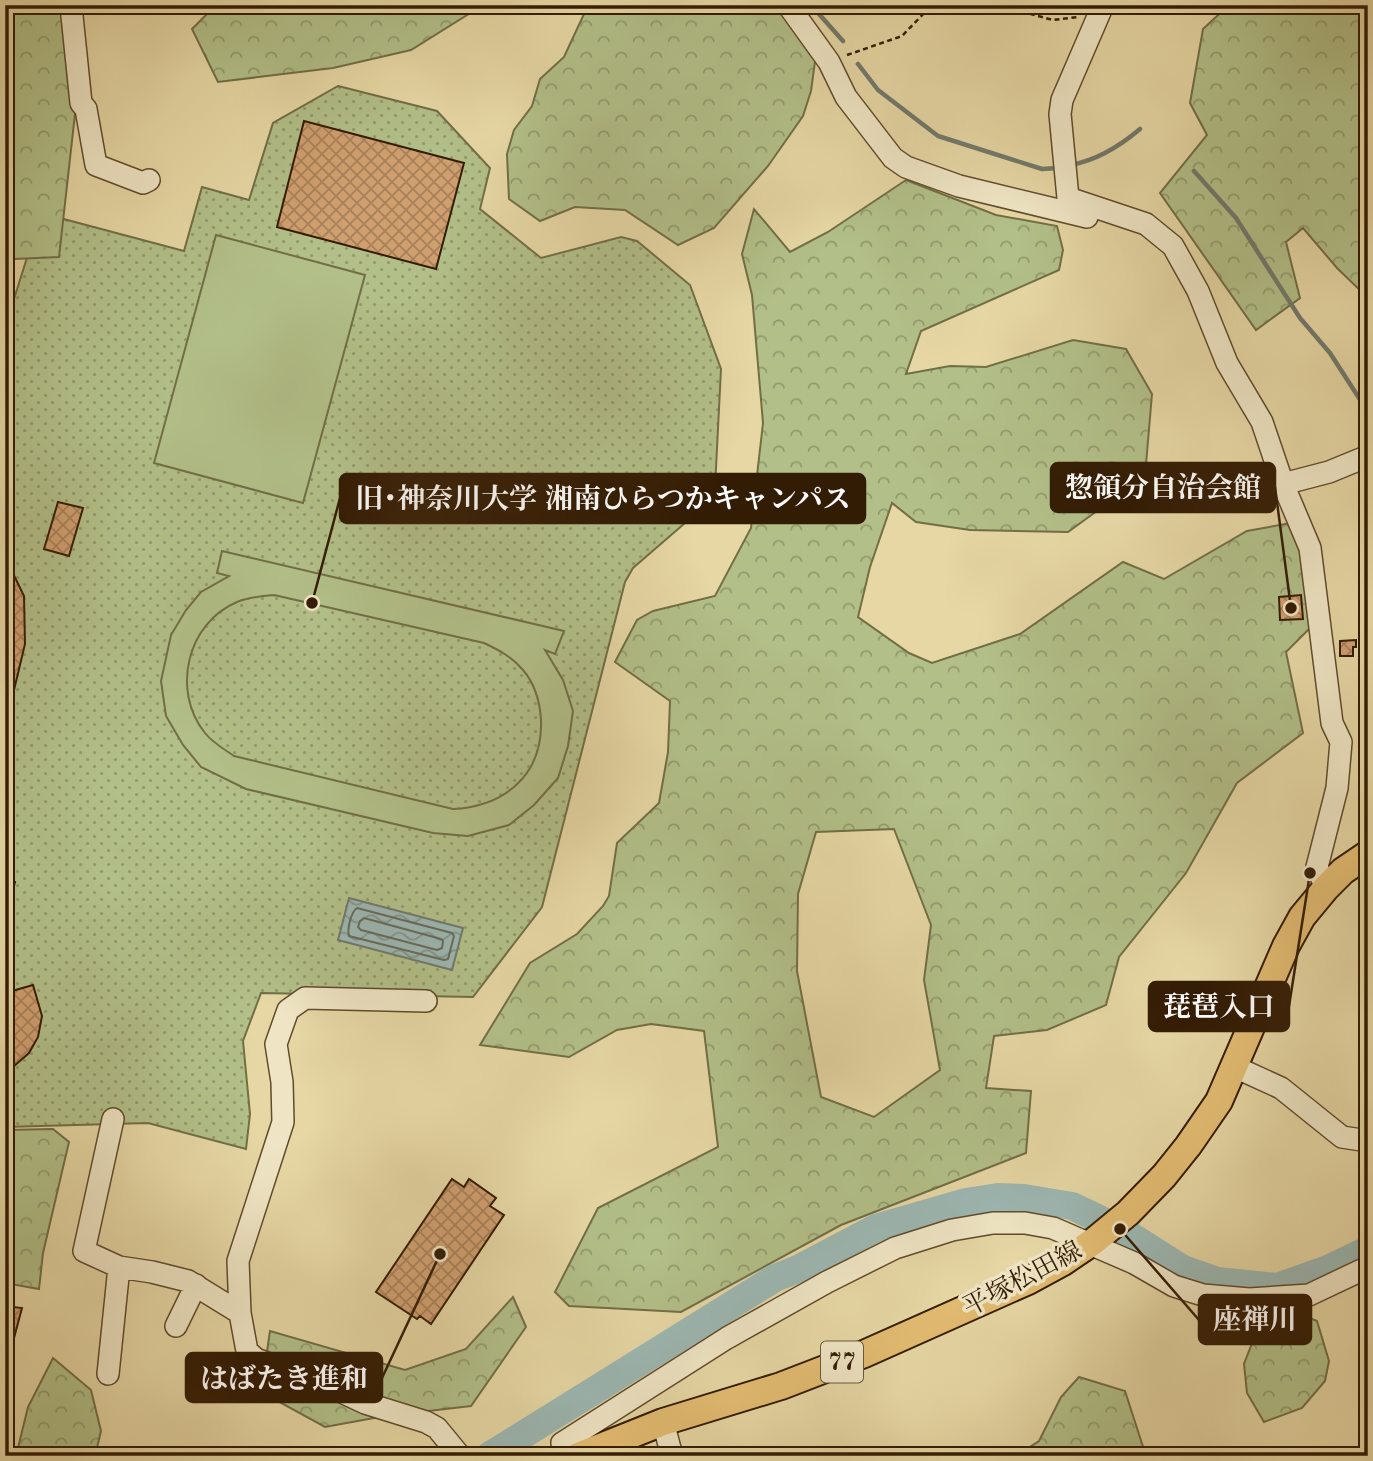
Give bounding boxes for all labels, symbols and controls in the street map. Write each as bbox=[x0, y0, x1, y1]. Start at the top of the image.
callout: 惣領分自治会館 bbox=[1051, 463, 1275, 512]
text: 惣領分自治会館 bbox=[1065, 472, 1261, 504]
callout: 旧･神奈川大学 湘南ひらつかキャンパス bbox=[340, 474, 865, 523]
text: 旧･神奈川大学 湘南ひらつかキャンパス bbox=[355, 484, 851, 515]
callout: 琵琶入口 bbox=[1149, 982, 1289, 1031]
text: 琵琶入口 bbox=[1163, 992, 1275, 1023]
street label: 平塚松田線 bbox=[958, 1236, 1086, 1322]
callout: 座禅川 bbox=[1199, 1295, 1311, 1344]
text: 座禅川 bbox=[1213, 1305, 1297, 1336]
road number: 77 bbox=[821, 1342, 863, 1382]
callout: はばたき進和 bbox=[186, 1353, 382, 1402]
text: はばたき進和 bbox=[200, 1364, 368, 1395]

